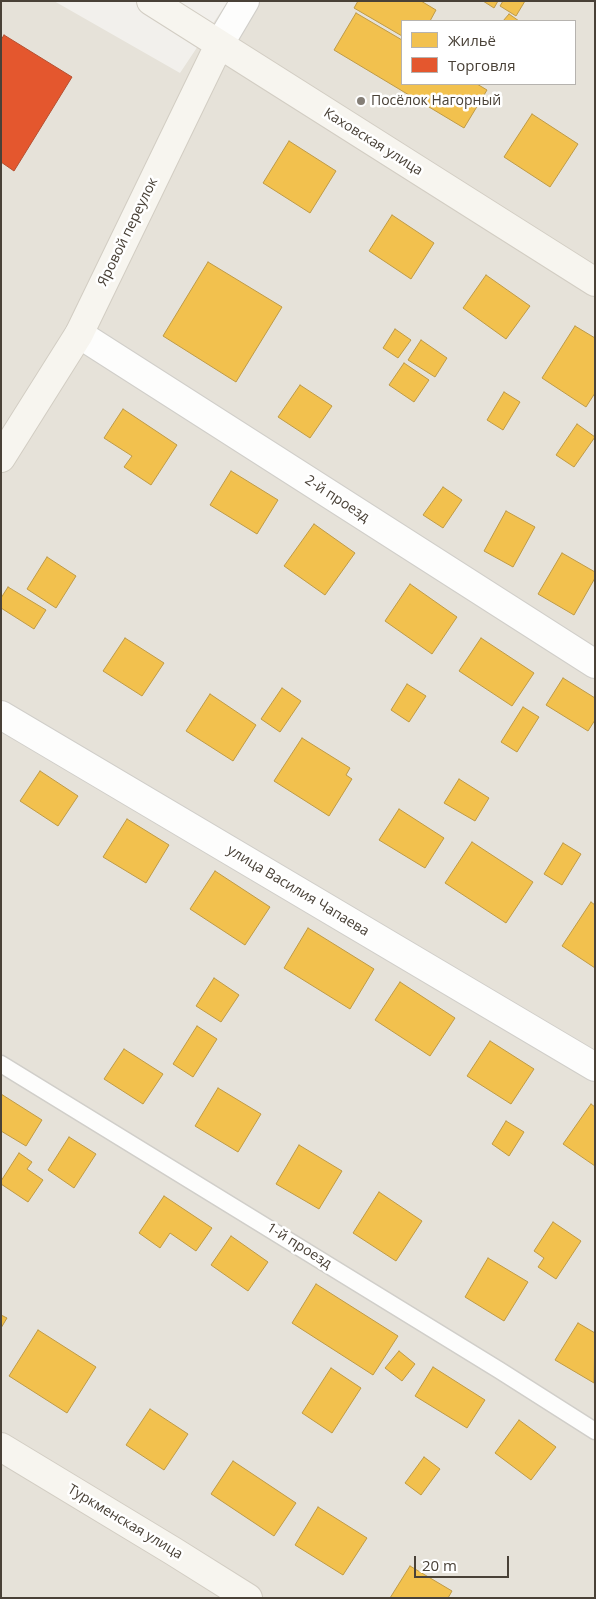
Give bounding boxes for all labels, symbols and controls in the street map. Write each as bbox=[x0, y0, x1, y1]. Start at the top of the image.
legend bbox=[401, 20, 576, 85]
text: Жильё bbox=[448, 30, 496, 50]
text: Торговля bbox=[448, 55, 515, 75]
place label: Посёлок Нагорный bbox=[371, 93, 501, 109]
marker: Посёлок Нагорный bbox=[355, 95, 367, 107]
street label: Каховская улица bbox=[320, 105, 426, 179]
street label: Яровой переулок bbox=[94, 175, 162, 289]
street label: 2-й проезд bbox=[302, 472, 372, 526]
street label: улица Василия Чапаева bbox=[224, 842, 372, 940]
street label: 1-й проезд bbox=[263, 1219, 335, 1273]
street label: Туркменская улица bbox=[64, 1481, 186, 1563]
scale bar bbox=[416, 1546, 511, 1578]
text: 20 m bbox=[422, 1555, 457, 1575]

